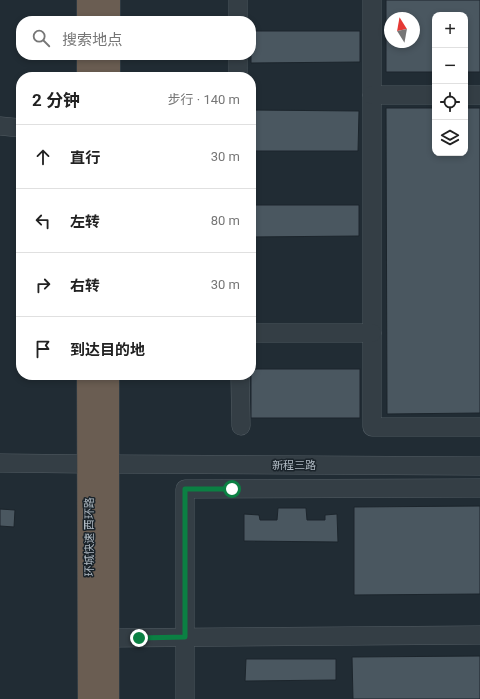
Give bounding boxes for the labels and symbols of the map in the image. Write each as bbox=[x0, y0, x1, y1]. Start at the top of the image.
north arrow bbox=[384, 12, 420, 48]
street label: 新程三路 bbox=[272, 459, 316, 472]
route start bbox=[223, 480, 241, 498]
street label: 环城快速 西环路 bbox=[83, 497, 96, 577]
route end bbox=[130, 629, 148, 647]

